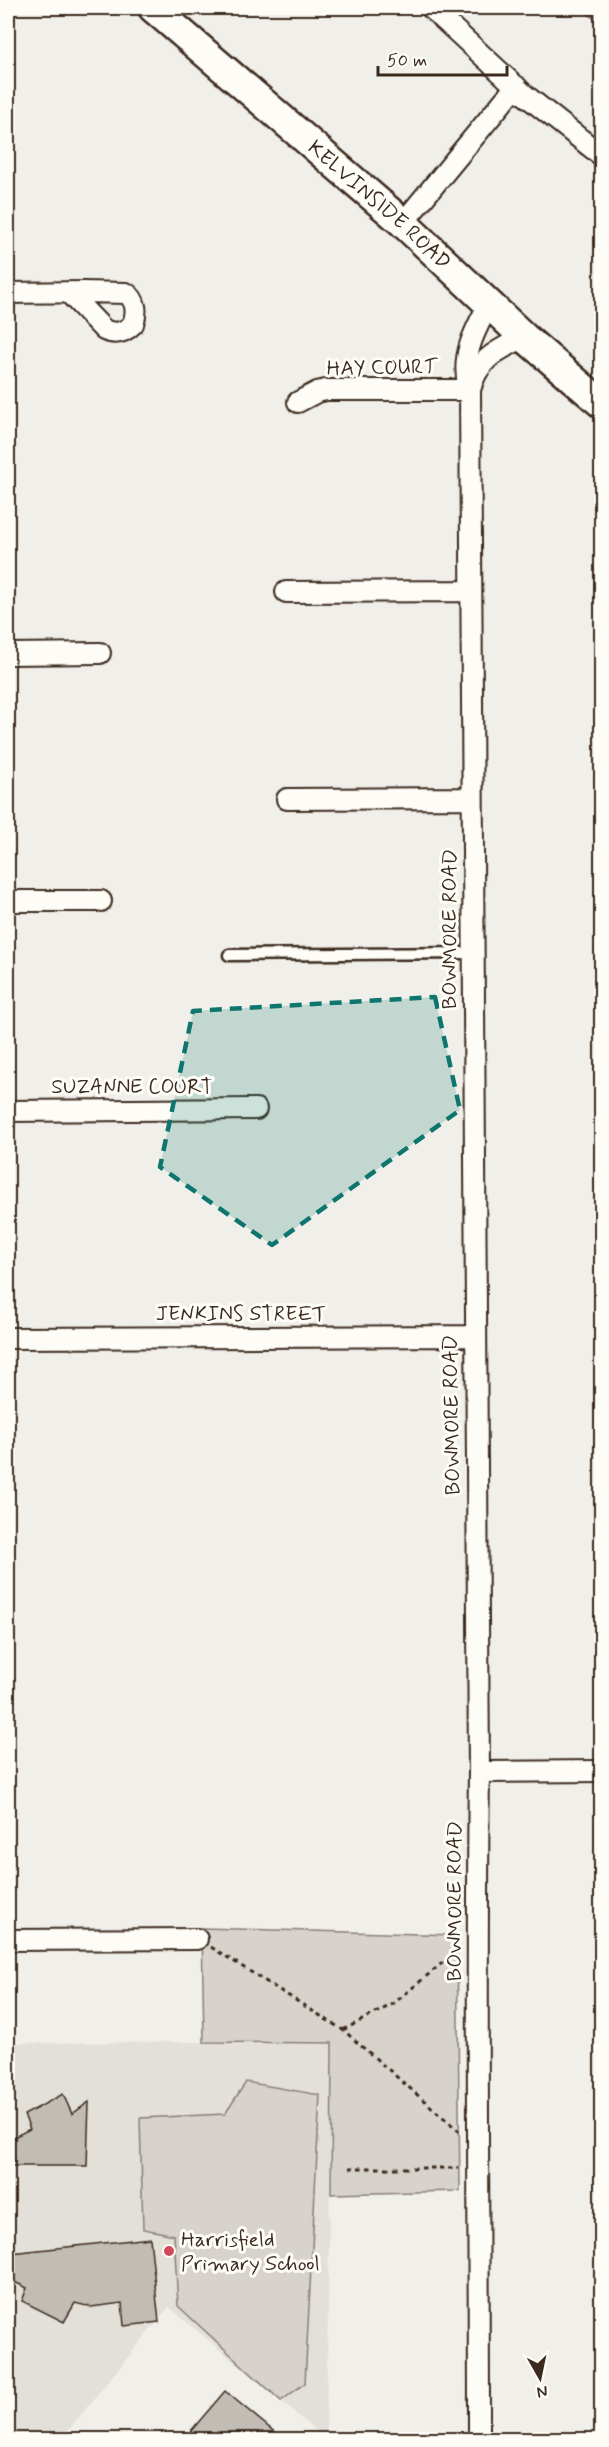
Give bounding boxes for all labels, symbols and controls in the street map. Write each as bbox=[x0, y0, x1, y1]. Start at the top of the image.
scale bar bbox=[378, 39, 507, 77]
text: 50 m bbox=[387, 49, 427, 73]
street label: KELVINSIDE ROAD bbox=[301, 134, 457, 276]
street label: HAY COURT bbox=[326, 353, 438, 383]
street label: BOWMORE ROAD bbox=[436, 849, 464, 1009]
street label: SUZANNE COURT bbox=[51, 1073, 213, 1101]
street label: JENKINS STREET bbox=[156, 1300, 326, 1328]
street label: BOWMORE ROAD bbox=[437, 1335, 467, 1495]
street label: BOWMORE ROAD bbox=[441, 1821, 469, 1981]
place label: Harrisfield Primary School bbox=[181, 2226, 320, 2278]
marker: Harrisfield Primary School bbox=[162, 2244, 176, 2258]
north arrow bbox=[510, 2348, 570, 2408]
text: N bbox=[535, 2380, 549, 2403]

